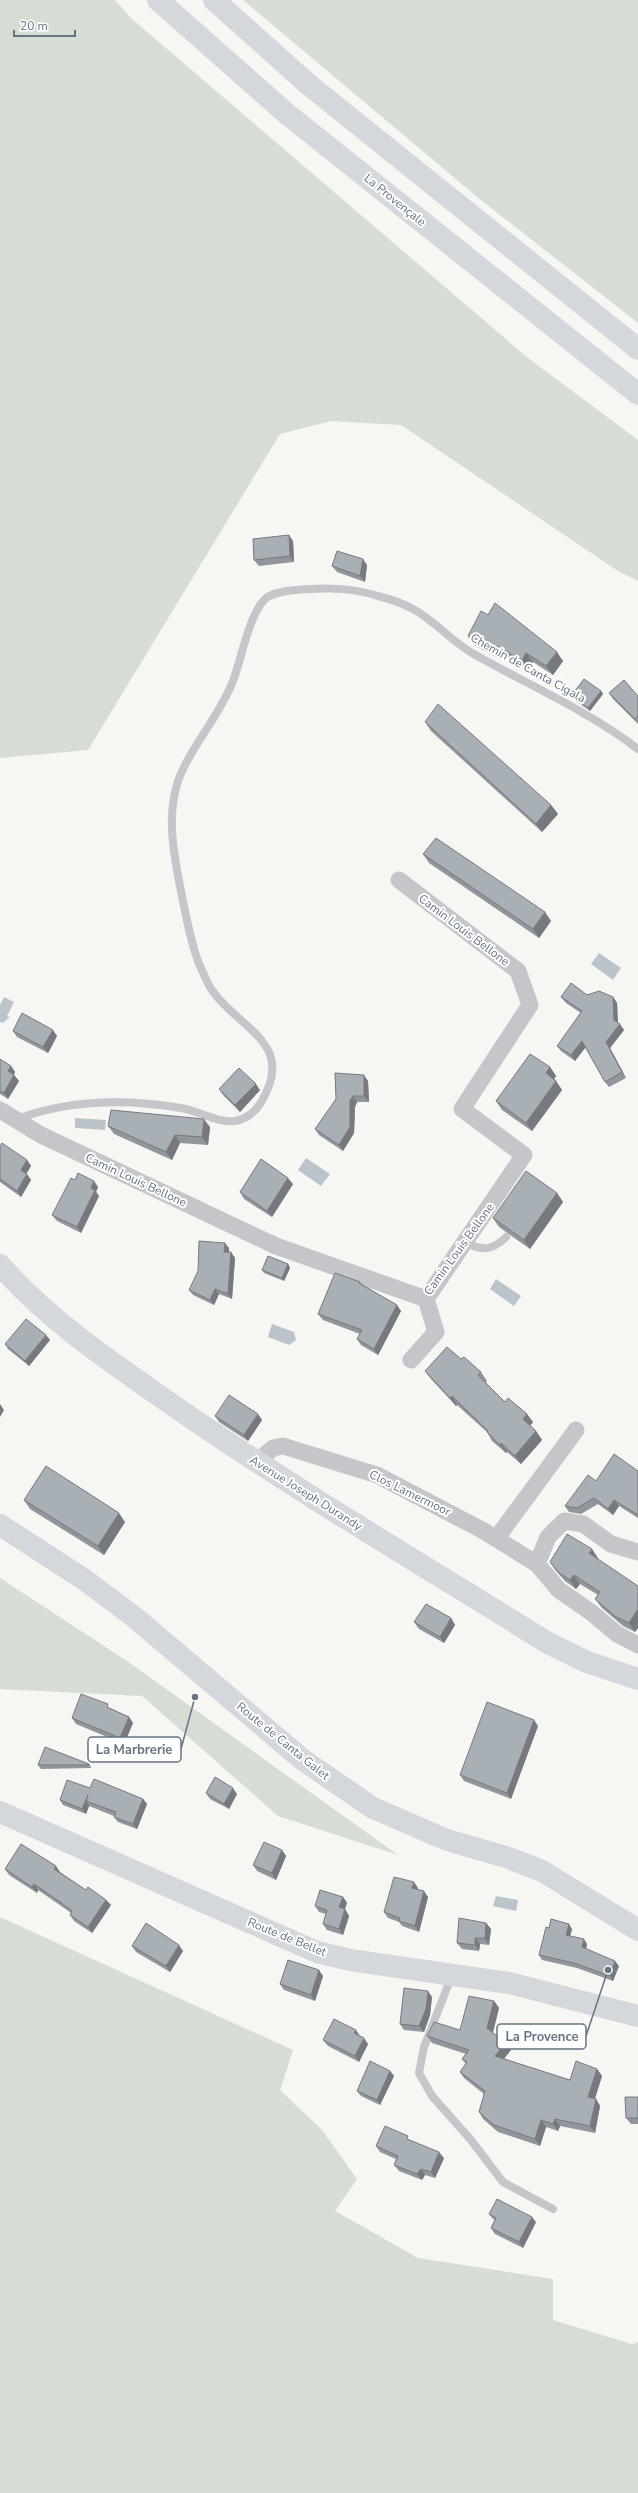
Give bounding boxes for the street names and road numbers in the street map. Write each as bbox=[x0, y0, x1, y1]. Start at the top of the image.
street label: La Provençale bbox=[361, 170, 429, 230]
street label: Chemin de Canta Cigala bbox=[467, 630, 589, 706]
street label: Camin Louis Bellone bbox=[415, 890, 513, 970]
street label: Camin Louis Bellone bbox=[83, 1149, 189, 1211]
street label: Camin Louis Bellone bbox=[420, 1200, 498, 1298]
street label: Avenue Joseph Durandy bbox=[247, 1452, 366, 1535]
street label: Clos Lamermoor bbox=[367, 1466, 454, 1520]
street label: Route de Canta Galet bbox=[233, 1699, 333, 1784]
street label: Route de Bellet bbox=[245, 1914, 329, 1960]

